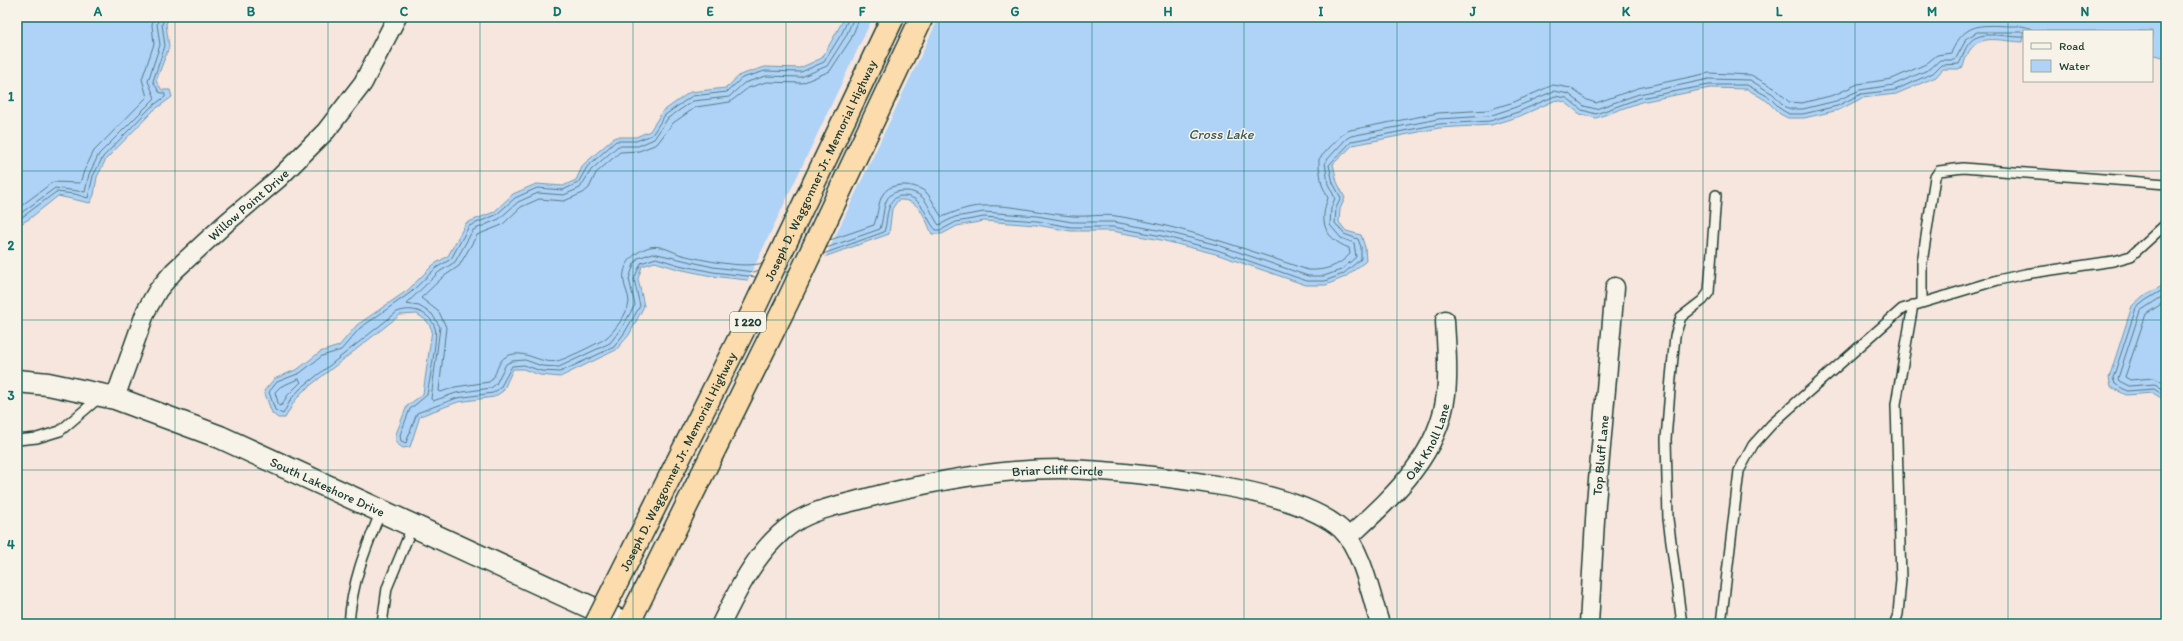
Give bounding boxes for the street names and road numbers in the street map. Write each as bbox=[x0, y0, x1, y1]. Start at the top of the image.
street label: Joseph D. Waggonner Jr. Memorial Highway bbox=[761, 57, 879, 283]
street label: Willow Point Drive bbox=[205, 165, 292, 243]
road number: I 220 bbox=[730, 312, 766, 332]
street label: Joseph D. Waggonner Jr. Memorial Highway bbox=[616, 349, 739, 573]
street label: Oak Knoll Lane bbox=[1401, 402, 1452, 483]
street label: Top Bluff Lane bbox=[1589, 414, 1611, 496]
street label: South Lakeshore Drive bbox=[268, 454, 387, 519]
street label: Briar Cliff Circle bbox=[1011, 461, 1104, 479]

